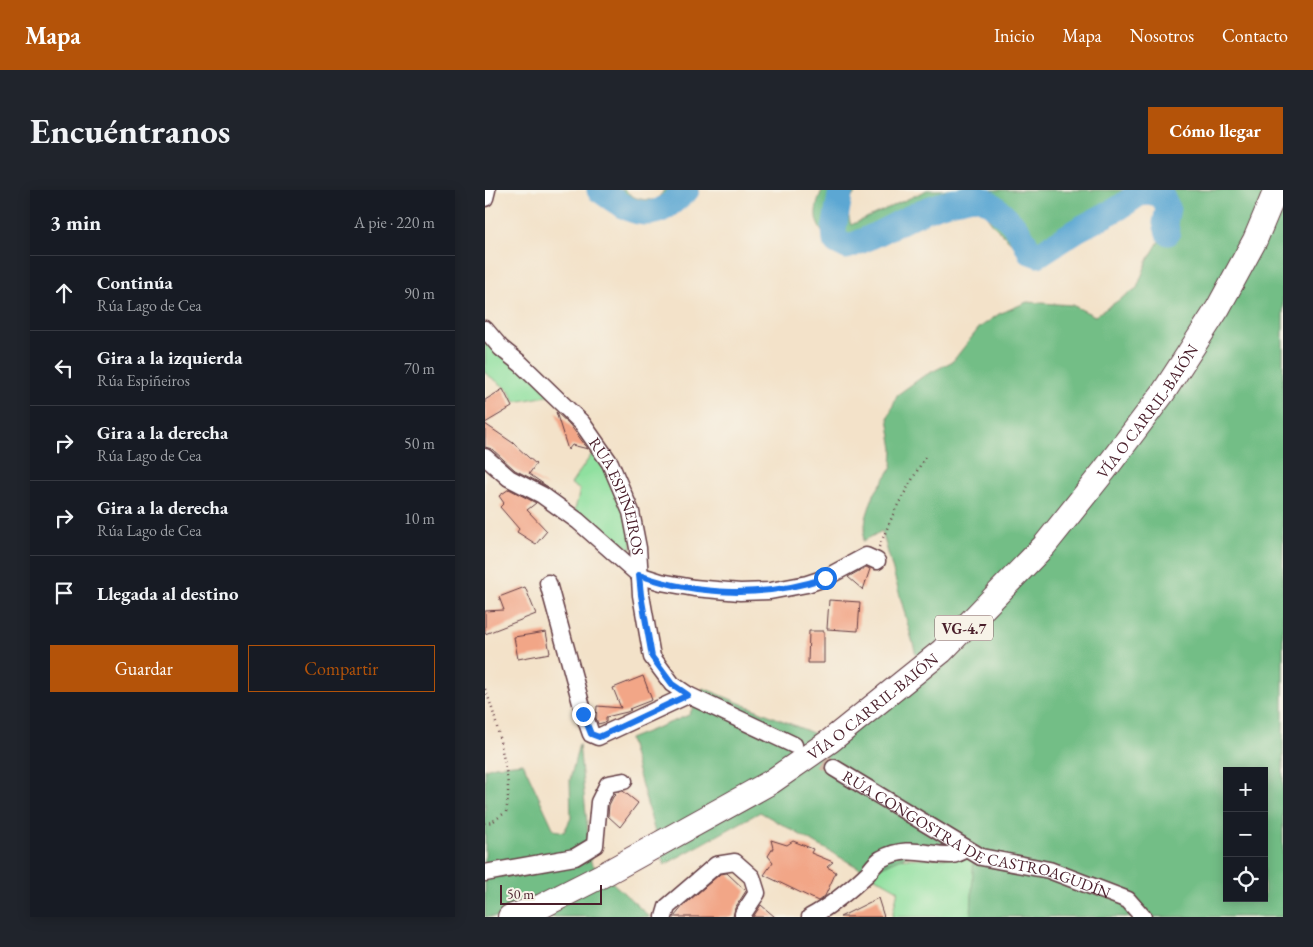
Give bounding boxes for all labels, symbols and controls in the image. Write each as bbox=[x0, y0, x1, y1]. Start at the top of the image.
text: Mapa bbox=[25, 20, 81, 51]
text: Inicio bbox=[994, 24, 1035, 47]
text: Mapa bbox=[1063, 24, 1102, 47]
text: Nosotros bbox=[1130, 24, 1194, 47]
text: Contacto bbox=[1222, 24, 1288, 47]
button: Cómo llegar bbox=[1148, 107, 1283, 154]
text: Encuéntranos bbox=[30, 108, 230, 153]
text: 3 min bbox=[50, 209, 101, 236]
text: A pie · 220 m bbox=[354, 212, 435, 233]
text: Continúa bbox=[97, 270, 173, 295]
icon: ahead bbox=[50, 279, 78, 307]
text: 90 m bbox=[404, 283, 435, 304]
text: Rúa Lago de Cea bbox=[97, 295, 202, 316]
street label: VÍA O CARRIL-BAIÓN bbox=[1092, 340, 1203, 483]
text: Gira a la izquierda bbox=[97, 345, 243, 370]
icon: left bbox=[50, 354, 78, 382]
text: 70 m bbox=[404, 358, 435, 379]
text: Rúa Espiñeiros bbox=[97, 370, 190, 391]
text: Gira a la derecha bbox=[97, 420, 228, 445]
icon: right bbox=[50, 429, 78, 457]
text: 50 m bbox=[404, 433, 435, 454]
street label: RÚA ESPIÑEIROS bbox=[585, 433, 649, 556]
text: Rúa Lago de Cea bbox=[97, 445, 202, 466]
text: Gira a la derecha bbox=[97, 495, 228, 520]
icon: right bbox=[50, 504, 78, 532]
text: 10 m bbox=[404, 508, 435, 529]
text: Rúa Lago de Cea bbox=[97, 520, 202, 541]
route start bbox=[814, 567, 837, 590]
icon: arrive bbox=[50, 579, 78, 607]
text: Llegada al destino bbox=[97, 581, 239, 606]
road number: VG-4.7 bbox=[935, 616, 993, 640]
button: Guardar bbox=[50, 645, 238, 692]
button: Compartir bbox=[248, 645, 435, 692]
street label: VÍA O CARRIL-BAIÓN bbox=[803, 648, 942, 764]
route end bbox=[572, 703, 595, 726]
street label: RÚA CONGOSTRA DE CASTROAGUDÍN bbox=[839, 765, 1114, 903]
map controls bbox=[1223, 767, 1268, 902]
button: + bbox=[1223, 767, 1268, 812]
button: − bbox=[1223, 812, 1268, 857]
button: locate bbox=[1223, 857, 1268, 902]
scale bar bbox=[500, 882, 603, 905]
text: 50 m bbox=[507, 885, 534, 903]

